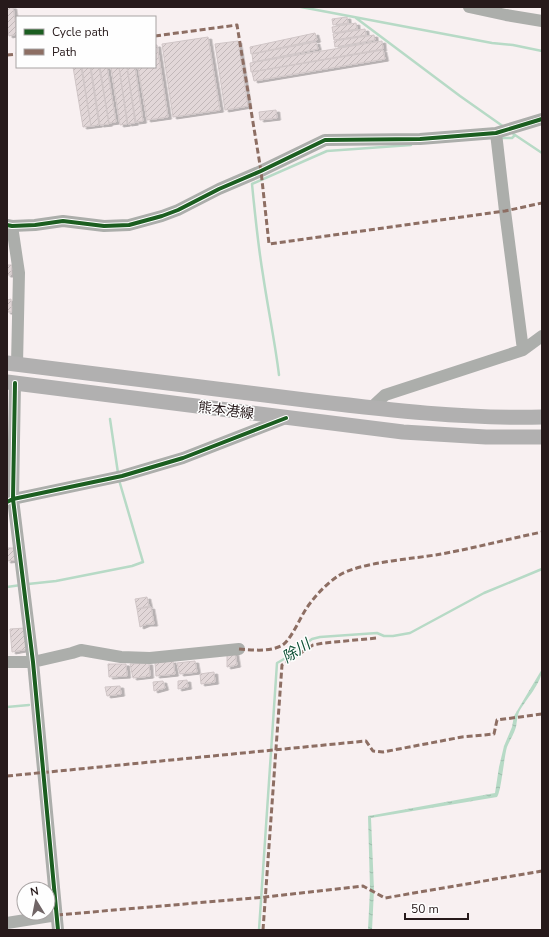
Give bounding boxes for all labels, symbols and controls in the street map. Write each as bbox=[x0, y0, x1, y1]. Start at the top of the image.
legend bbox=[16, 16, 156, 68]
text: Cycle path bbox=[52, 24, 109, 40]
text: Path bbox=[52, 44, 77, 60]
street label: 熊本港線 bbox=[197, 398, 255, 423]
water label: 除川 bbox=[278, 633, 316, 668]
north arrow bbox=[16, 881, 56, 921]
text: N bbox=[29, 884, 40, 900]
scale bar bbox=[405, 895, 468, 921]
text: 50 m bbox=[411, 901, 439, 917]

